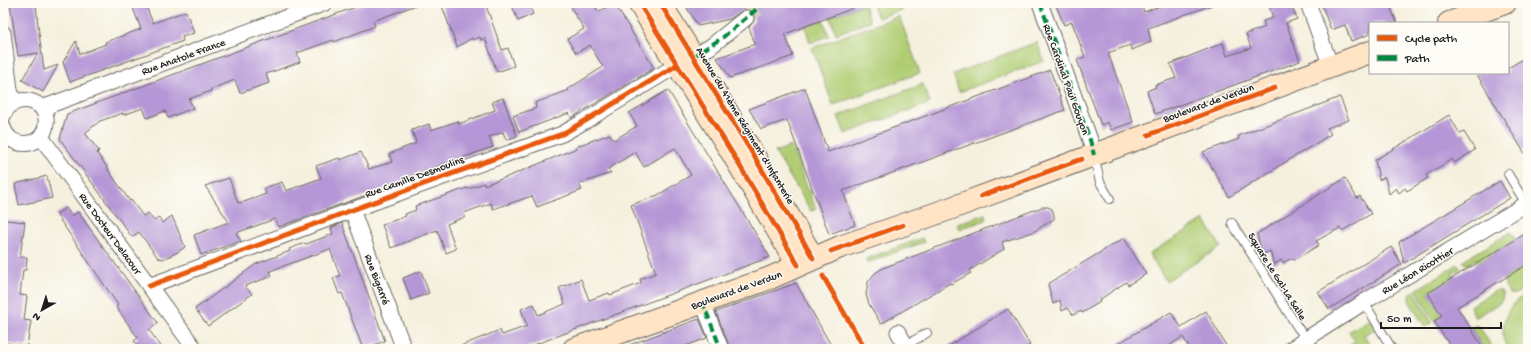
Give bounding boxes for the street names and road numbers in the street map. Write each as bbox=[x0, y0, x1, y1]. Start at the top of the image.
street label: Rue Cardinal Paul Gouyon bbox=[1039, 23, 1091, 137]
street label: Rue Anatole France bbox=[140, 37, 227, 79]
street label: Avenue du 41ème Régiment d'Infanterie bbox=[692, 45, 797, 207]
street label: Boulevard de Verdun bbox=[1161, 82, 1256, 126]
street label: Rue Camille Desmoulins bbox=[364, 154, 467, 201]
street label: Rue Docteur Delacour bbox=[76, 191, 144, 278]
street label: Square Le Gal-La Salle bbox=[1244, 231, 1308, 323]
street label: Rue Léon Ricottier bbox=[1380, 245, 1457, 298]
street label: Rue Bigarré bbox=[361, 253, 391, 307]
street label: Boulevard de Verdun bbox=[689, 269, 784, 313]

